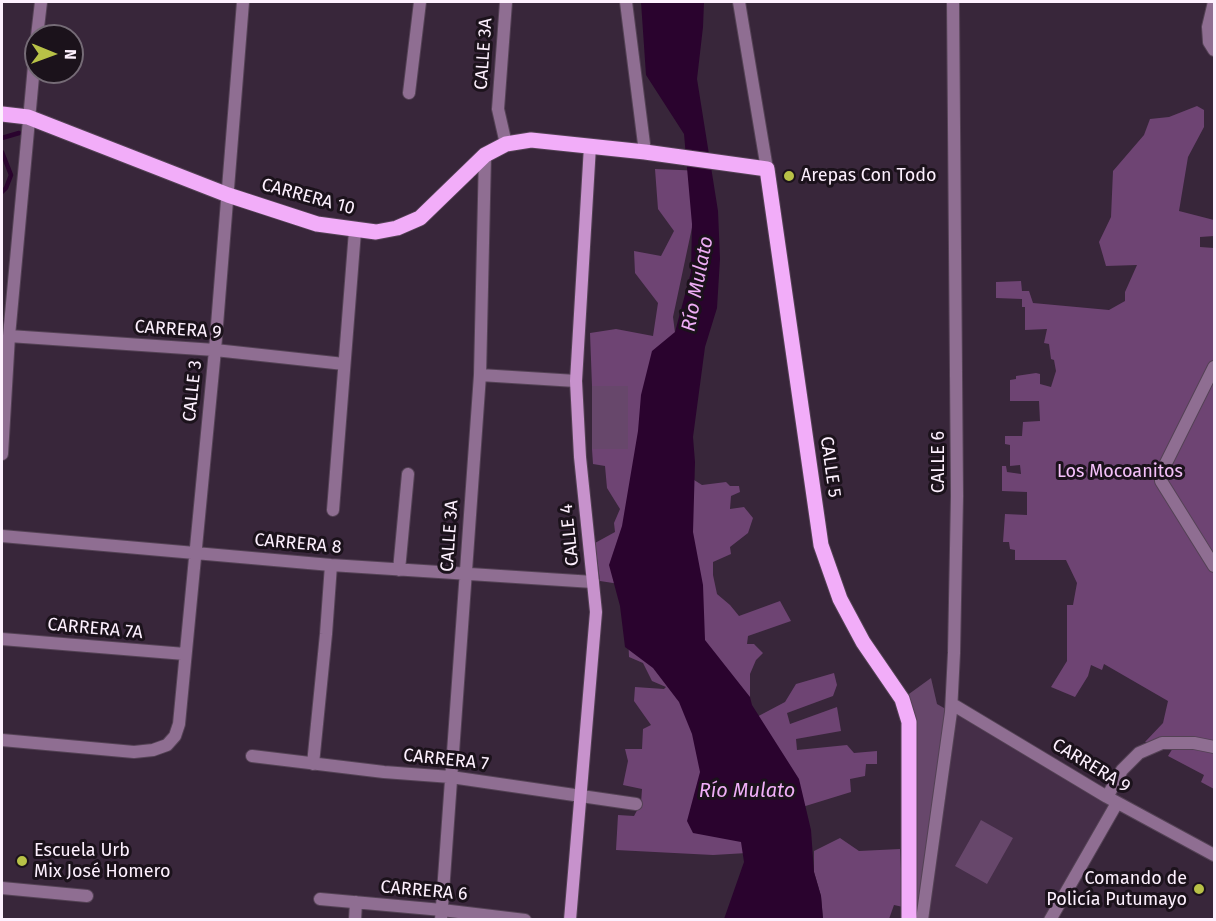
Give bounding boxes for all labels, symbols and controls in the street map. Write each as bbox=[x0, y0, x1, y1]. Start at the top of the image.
street label: CALLE 3A bbox=[471, 17, 497, 91]
north arrow bbox=[24, 24, 84, 84]
text: N bbox=[61, 49, 80, 60]
place label: Arepas Con Todo bbox=[801, 165, 936, 187]
marker: Arepas Con Todo bbox=[782, 169, 796, 183]
street label: CARRERA 10 bbox=[259, 174, 357, 220]
water label: Río Mulato bbox=[677, 234, 719, 334]
street label: CARRERA 9 bbox=[134, 316, 222, 344]
street label: CALLE 3 bbox=[179, 359, 207, 423]
street label: CALLE 6 bbox=[928, 431, 950, 493]
street label: CALLE 5 bbox=[815, 435, 845, 499]
park label: Los Mocoanitos bbox=[1057, 461, 1183, 483]
street label: CALLE 3A bbox=[437, 499, 463, 573]
street label: CALLE 4 bbox=[556, 503, 584, 567]
street label: CARRERA 8 bbox=[253, 529, 343, 559]
street label: CARRERA 7A bbox=[46, 614, 144, 644]
street label: CARRERA 9 bbox=[1048, 734, 1134, 798]
street label: CARRERA 7 bbox=[402, 745, 490, 775]
water label: Río Mulato bbox=[699, 779, 795, 803]
place label: Escuela Urb Mix José Homero bbox=[34, 840, 170, 882]
marker: Escuela Urb Mix José Homero bbox=[15, 854, 29, 868]
place label: Comando de Policía Putumayo bbox=[1046, 868, 1187, 910]
street label: CARRERA 6 bbox=[380, 876, 468, 906]
marker: Comando de Policía Putumayo bbox=[1192, 882, 1206, 896]

